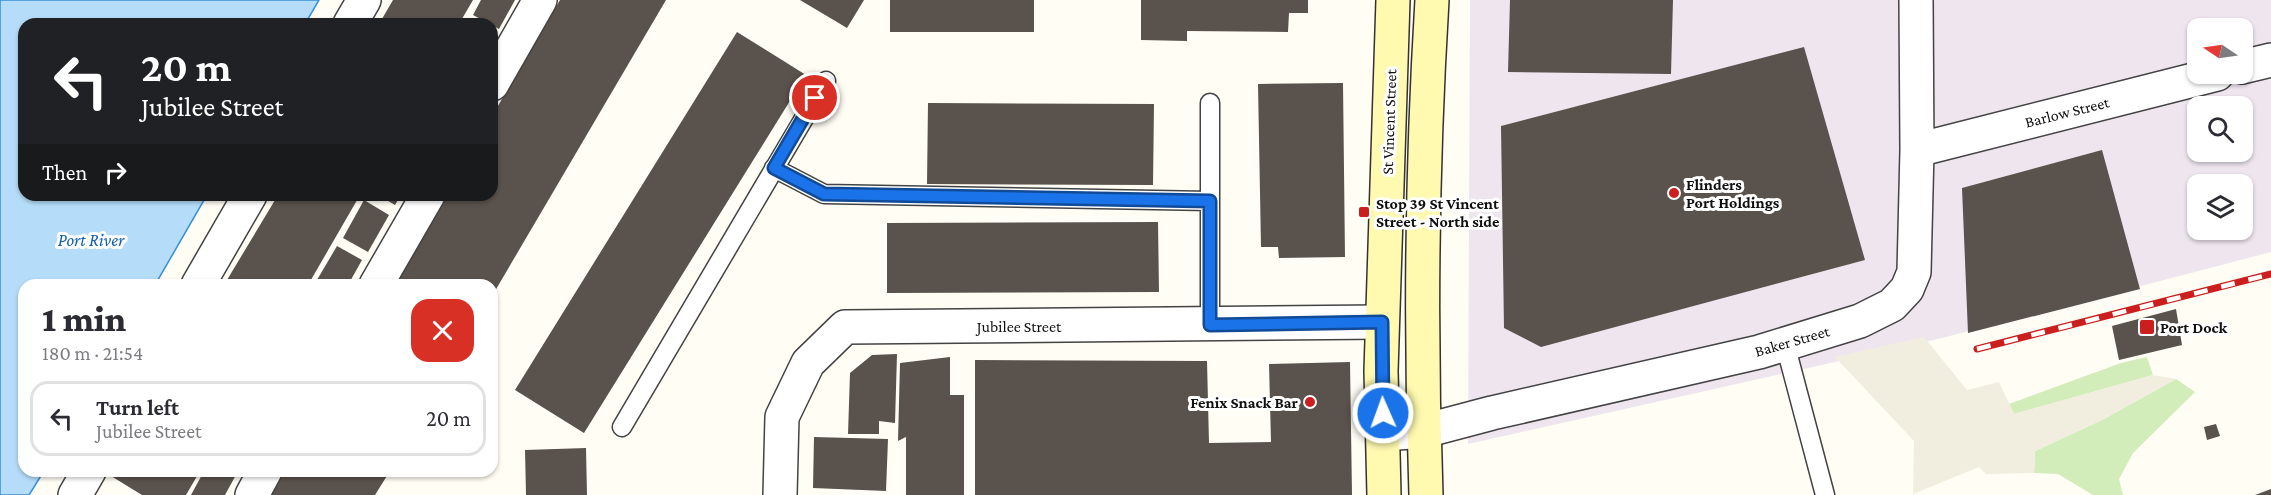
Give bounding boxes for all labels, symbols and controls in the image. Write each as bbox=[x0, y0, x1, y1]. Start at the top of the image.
north arrow bbox=[2187, 18, 2253, 84]
map controls bbox=[2187, 18, 2253, 240]
icon: left bbox=[42, 42, 120, 120]
text: 20 m bbox=[141, 43, 232, 90]
street label: St Vincent Street bbox=[1379, 68, 1399, 175]
pin bbox=[789, 72, 840, 123]
icon: arrive bbox=[798, 81, 831, 114]
text: Jubilee Street bbox=[141, 92, 284, 122]
street label: Barlow Street bbox=[2023, 93, 2112, 131]
button: search bbox=[2187, 96, 2253, 162]
icon: right bbox=[99, 156, 132, 189]
text: Then bbox=[42, 160, 87, 185]
button: layers bbox=[2187, 174, 2253, 240]
place label: Flinders Port Holdings bbox=[1686, 176, 1780, 211]
marker: Flinders Port Holdings bbox=[1667, 186, 1681, 200]
place label: Stop 39 St Vincent Street - North side bbox=[1376, 195, 1500, 230]
marker: Stop 39 St Vincent Street - North side bbox=[1357, 205, 1371, 219]
water label: Port River bbox=[58, 230, 125, 250]
text: 1 min bbox=[42, 299, 126, 339]
button: close bbox=[411, 299, 474, 362]
street label: Jubilee Street bbox=[975, 318, 1062, 336]
marker: Port Dock bbox=[2138, 318, 2156, 336]
place label: Port Dock bbox=[2160, 319, 2228, 336]
street label: Baker Street bbox=[1753, 322, 1832, 360]
text: 180 m · 21:54 bbox=[42, 342, 143, 364]
position arrow bbox=[1351, 381, 1415, 445]
place label: Fenix Snack Bar bbox=[1190, 394, 1299, 411]
text: Turn left bbox=[96, 395, 179, 420]
marker: Fenix Snack Bar bbox=[1303, 395, 1317, 409]
icon: left bbox=[45, 402, 78, 435]
text: 20 m bbox=[426, 406, 471, 431]
text: Jubilee Street bbox=[96, 420, 202, 442]

